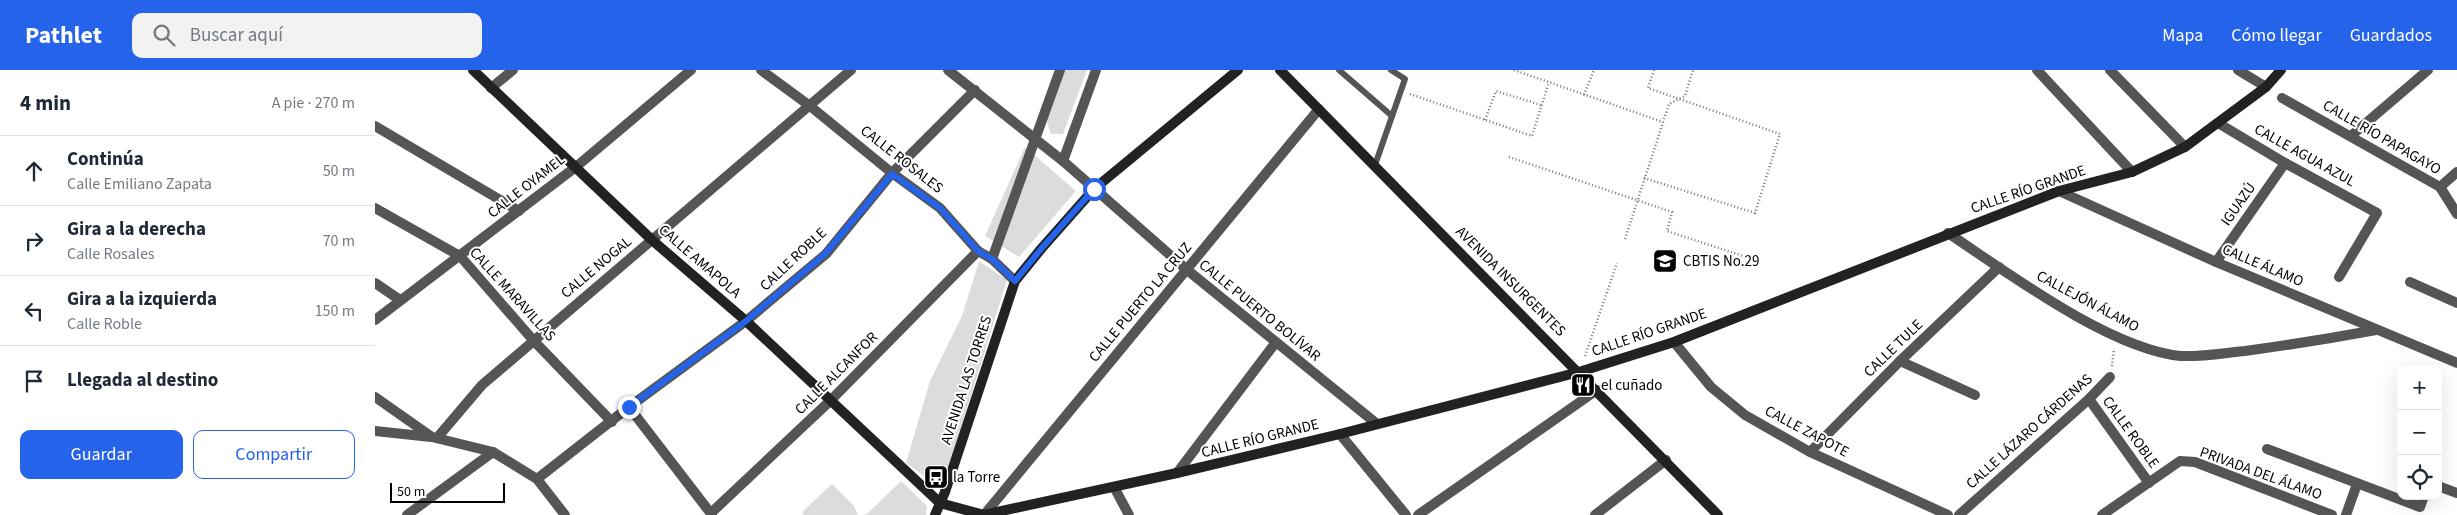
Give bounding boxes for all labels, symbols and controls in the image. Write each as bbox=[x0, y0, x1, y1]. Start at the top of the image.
search box bbox=[132, 13, 482, 58]
text: Pathlet bbox=[25, 18, 102, 53]
icon: search bbox=[150, 21, 178, 49]
text: Buscar aquí bbox=[190, 22, 283, 49]
text: Mapa bbox=[2162, 23, 2203, 48]
text: Cómo llegar bbox=[2231, 23, 2322, 48]
text: Guardados bbox=[2350, 23, 2432, 48]
text: 4 min bbox=[20, 88, 71, 118]
text: A pie · 270 m bbox=[272, 92, 355, 114]
street label: CALLE RÍO PAPAGAYO bbox=[2319, 95, 2445, 180]
street label: CALLE AGUA AZUL bbox=[2250, 119, 2359, 192]
street label: CALLE ROSALES bbox=[856, 120, 948, 198]
text: Continúa bbox=[67, 146, 144, 173]
street label: CALLE OYAMEL bbox=[483, 149, 569, 223]
icon: ahead bbox=[20, 157, 48, 185]
text: 50 m bbox=[323, 160, 355, 182]
street label: CALLE RÍO GRANDE bbox=[1968, 160, 2089, 219]
text: Calle Emiliano Zapata bbox=[67, 173, 212, 195]
route start bbox=[1083, 178, 1106, 201]
street label: IGUAZÚ bbox=[2216, 178, 2261, 230]
text: Gira a la derecha bbox=[67, 216, 206, 243]
street label: CALLE AMAPOLA bbox=[654, 220, 746, 304]
street label: AVENIDA INSURGENTES bbox=[1451, 222, 1570, 341]
street label: CALLE ROBLE bbox=[755, 223, 832, 296]
icon: right bbox=[20, 227, 48, 255]
text: 70 m bbox=[323, 230, 355, 252]
street label: CALLE NOGAL bbox=[556, 232, 636, 303]
street label: CALLE PUERTO LA CRUZ bbox=[1084, 238, 1197, 367]
street label: CALLE ÁLAMO bbox=[2219, 239, 2307, 292]
text: Calle Rosales bbox=[67, 243, 155, 265]
street label: CALLE MARAVILLAS bbox=[465, 243, 561, 346]
school or university icon: CBTIS No.29 bbox=[1652, 248, 1678, 274]
place label: CBTIS No.29 bbox=[1683, 251, 1759, 272]
street label: CALLE PUERTO BOLÍVAR bbox=[1194, 255, 1326, 366]
street label: CALLEJÓN ÁLAMO bbox=[2033, 266, 2143, 337]
text: Gira a la izquierda bbox=[67, 286, 217, 313]
icon: left bbox=[20, 297, 48, 325]
text: 150 m bbox=[315, 300, 355, 322]
street label: CALLE RÍO GRANDE bbox=[1589, 303, 1710, 362]
text: Calle Roble bbox=[67, 313, 142, 335]
street label: AVENIDA LAS TORRES bbox=[936, 313, 997, 447]
street label: CALLE TULE bbox=[1859, 315, 1928, 382]
street label: CALLE ALCANFOR bbox=[790, 327, 883, 419]
map controls bbox=[2397, 365, 2442, 500]
button: + bbox=[2397, 365, 2442, 410]
icon: arrive bbox=[20, 367, 48, 395]
text: Llegada al destino bbox=[67, 367, 218, 394]
street label: CALLE LÁZARO CÁRDENAS bbox=[1962, 369, 2097, 494]
restaurant icon: el cuñado bbox=[1570, 372, 1596, 398]
place label: el cuñado bbox=[1601, 375, 1663, 396]
street label: CALLE ROBLE bbox=[2097, 392, 2164, 473]
route end bbox=[618, 396, 641, 419]
street label: CALLE ZAPOTE bbox=[1761, 400, 1853, 462]
button: − bbox=[2397, 410, 2442, 455]
street label: CALLE RÍO GRANDE bbox=[1199, 414, 1321, 463]
button: Guardar bbox=[20, 430, 183, 479]
button: Compartir bbox=[193, 430, 355, 479]
street label: PRIVADA DEL ÁLAMO bbox=[2197, 442, 2325, 505]
button: locate bbox=[2397, 455, 2442, 500]
bus stop icon: la Torre bbox=[923, 464, 949, 490]
place label: la Torre bbox=[953, 467, 1000, 488]
scale bar bbox=[390, 480, 505, 503]
text: 50 m bbox=[397, 482, 425, 502]

